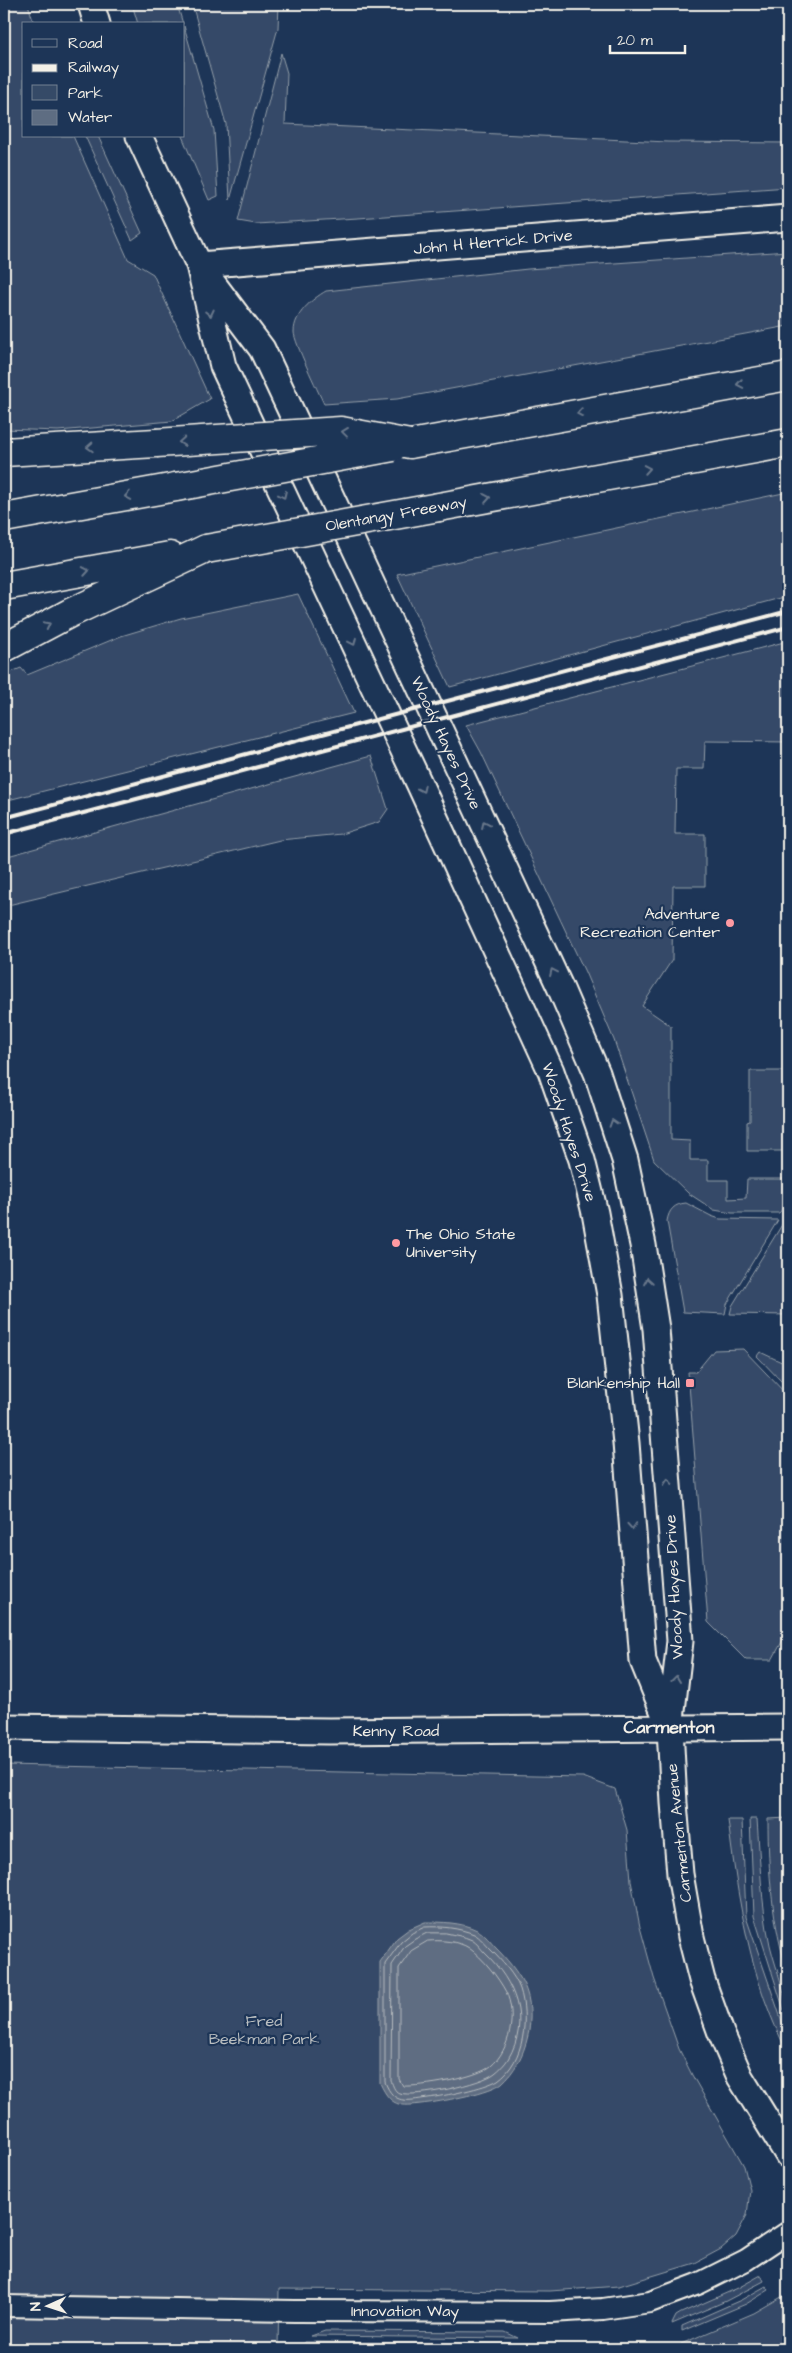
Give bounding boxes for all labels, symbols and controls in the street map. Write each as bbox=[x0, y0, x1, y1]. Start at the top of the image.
legend bbox=[22, 22, 185, 138]
scale bar bbox=[610, 22, 684, 54]
text: 20 m bbox=[617, 30, 653, 51]
text: Road bbox=[68, 33, 103, 54]
text: Railway bbox=[68, 57, 119, 79]
text: Park bbox=[68, 83, 103, 104]
text: Water bbox=[68, 107, 112, 128]
street label: John H Herrick Drive bbox=[413, 224, 574, 260]
one-way arrow bbox=[204, 308, 215, 317]
one-way arrow bbox=[736, 379, 745, 389]
one-way arrow bbox=[576, 408, 585, 418]
one-way arrow bbox=[340, 427, 348, 438]
one-way arrow bbox=[178, 436, 186, 447]
one-way arrow bbox=[86, 442, 94, 452]
one-way arrow bbox=[643, 464, 651, 474]
one-way arrow bbox=[124, 490, 133, 500]
one-way arrow bbox=[277, 490, 288, 499]
street label: Olentangy Freeway bbox=[324, 491, 469, 538]
one-way arrow bbox=[483, 493, 492, 503]
one-way arrow bbox=[82, 566, 91, 576]
one-way arrow bbox=[42, 621, 51, 631]
one-way arrow bbox=[346, 637, 357, 646]
street label: Woody Hayes Drive bbox=[405, 673, 487, 814]
one-way arrow bbox=[416, 784, 426, 793]
one-way arrow bbox=[481, 821, 491, 830]
place label: Adventure Recreation Center bbox=[580, 903, 720, 943]
marker: Adventure Recreation Center bbox=[724, 917, 736, 929]
one-way arrow bbox=[549, 968, 560, 977]
street label: Woody Hayes Drive bbox=[535, 1060, 602, 1205]
one-way arrow bbox=[609, 1119, 619, 1127]
place label: The Ohio State University bbox=[406, 1223, 516, 1264]
marker: The Ohio State University bbox=[390, 1237, 402, 1249]
one-way arrow bbox=[644, 1277, 654, 1285]
place label: Blankenship Hall bbox=[567, 1372, 680, 1394]
marker: Blankenship Hall bbox=[684, 1377, 696, 1389]
one-way arrow bbox=[663, 1478, 674, 1486]
street label: Woody Hayes Drive bbox=[659, 1514, 690, 1660]
one-way arrow bbox=[627, 1523, 638, 1531]
one-way arrow bbox=[670, 1675, 681, 1683]
district label: Carmenton bbox=[624, 1715, 714, 1740]
street label: Kenny Road bbox=[353, 1720, 439, 1743]
street label: Carmenton Avenue bbox=[661, 1762, 697, 1903]
park label: Fred Beekman Park bbox=[209, 2010, 319, 2050]
north arrow bbox=[22, 2280, 72, 2330]
street label: Innovation Way bbox=[351, 2300, 459, 2323]
text: N bbox=[26, 2302, 46, 2312]

